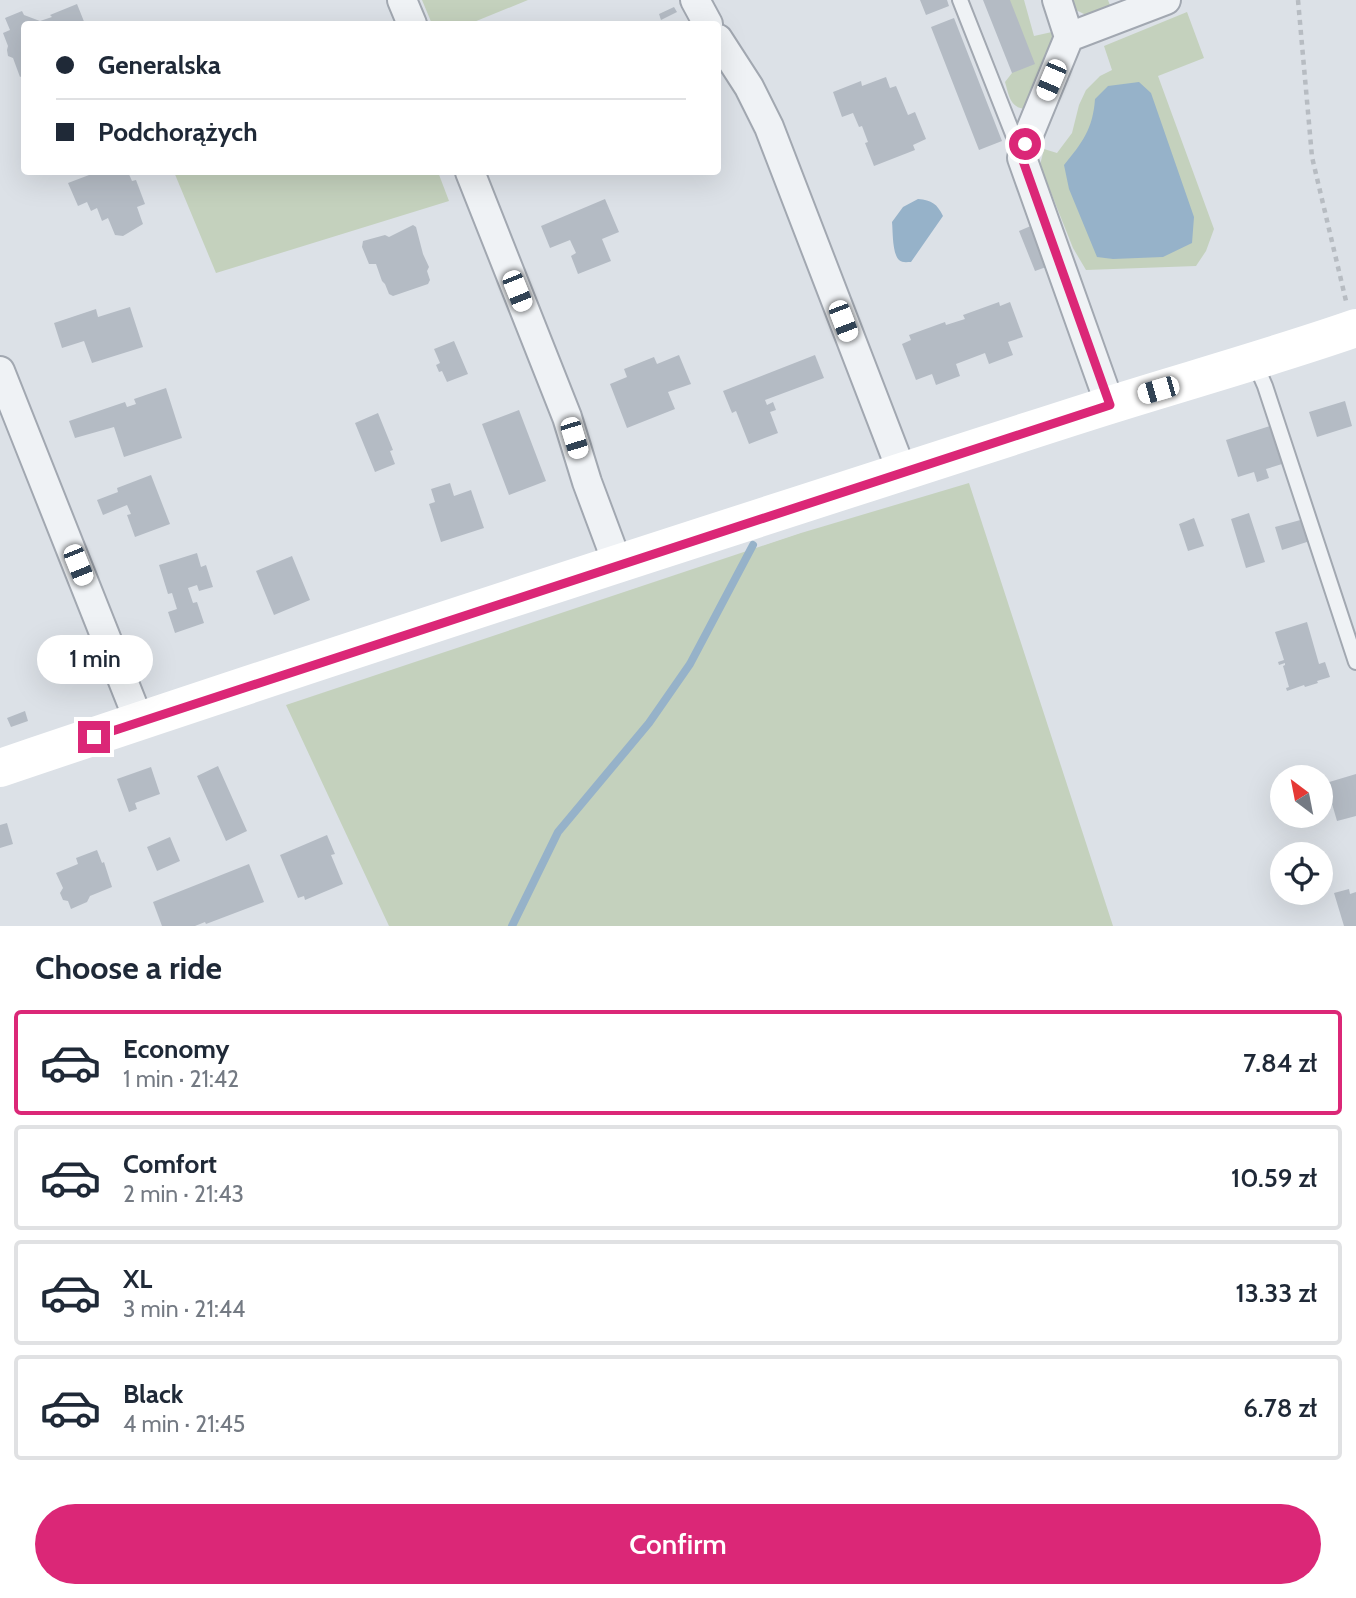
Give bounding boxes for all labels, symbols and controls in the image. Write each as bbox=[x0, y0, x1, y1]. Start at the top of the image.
text: Generalska bbox=[98, 49, 221, 81]
car bbox=[1034, 57, 1069, 103]
text: Podchorążych bbox=[98, 116, 257, 148]
route start bbox=[1009, 128, 1041, 160]
car bbox=[500, 268, 535, 314]
car bbox=[826, 298, 861, 344]
car bbox=[1135, 374, 1182, 406]
car bbox=[558, 415, 591, 461]
car bbox=[61, 542, 96, 588]
callout: 1 min bbox=[36, 636, 152, 684]
text: 1 min bbox=[69, 645, 121, 673]
route end bbox=[78, 721, 110, 753]
north arrow bbox=[1270, 765, 1334, 828]
map controls bbox=[1270, 765, 1333, 905]
button: locate bbox=[1270, 842, 1333, 905]
text: Choose a ride bbox=[35, 948, 222, 987]
icon: car bbox=[39, 1031, 102, 1094]
text: Economy bbox=[123, 1033, 229, 1065]
text: 7.84 zł bbox=[1243, 1047, 1317, 1079]
text: 1 min · 21:42 bbox=[123, 1065, 239, 1093]
icon: car bbox=[39, 1146, 102, 1209]
text: Comfort bbox=[123, 1148, 217, 1180]
text: 10.59 zł bbox=[1231, 1162, 1317, 1194]
text: 2 min · 21:43 bbox=[123, 1180, 244, 1208]
icon: car bbox=[39, 1261, 102, 1324]
text: XL bbox=[123, 1263, 152, 1295]
text: 13.33 zł bbox=[1235, 1277, 1317, 1309]
text: 3 min · 21:44 bbox=[123, 1295, 245, 1323]
icon: car bbox=[39, 1376, 102, 1439]
text: Black bbox=[123, 1378, 183, 1410]
text: 6.78 zł bbox=[1243, 1392, 1317, 1424]
text: 4 min · 21:45 bbox=[123, 1410, 245, 1438]
button: Confirm bbox=[35, 1504, 1321, 1584]

